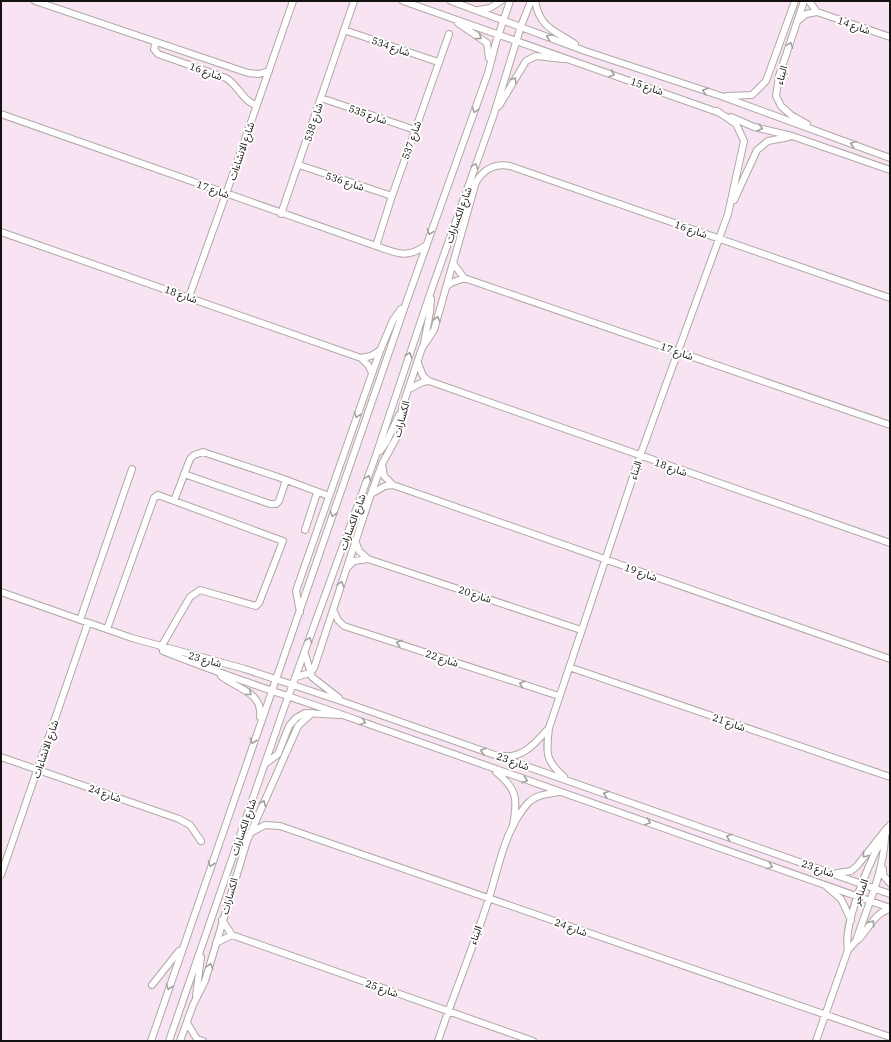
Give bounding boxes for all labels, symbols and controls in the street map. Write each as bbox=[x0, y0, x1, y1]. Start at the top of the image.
street label: شارع 14 bbox=[835, 14, 872, 38]
one-way arrow bbox=[475, 32, 482, 39]
one-way arrow bbox=[545, 33, 552, 41]
street label: شارع 534 bbox=[370, 34, 412, 60]
one-way arrow bbox=[786, 42, 794, 49]
street label: شارع 16 bbox=[187, 60, 224, 84]
street label: البناء bbox=[773, 64, 790, 86]
one-way arrow bbox=[608, 69, 615, 77]
street label: شارع 15 bbox=[628, 75, 665, 99]
one-way arrow bbox=[509, 77, 517, 84]
one-way arrow bbox=[701, 87, 708, 96]
street label: شارع 538 bbox=[301, 101, 327, 143]
street label: شارع 535 bbox=[347, 102, 389, 128]
one-way arrow bbox=[471, 106, 479, 113]
street label: شارع 537 bbox=[399, 119, 425, 161]
street label: شارع الانشاءات bbox=[225, 120, 258, 182]
one-way arrow bbox=[757, 124, 763, 132]
one-way arrow bbox=[850, 141, 857, 149]
one-way arrow bbox=[470, 163, 479, 170]
street label: شارع 536 bbox=[324, 169, 366, 195]
street label: شارع 17 bbox=[194, 178, 231, 202]
street label: شارع الكسارات bbox=[442, 185, 476, 245]
street label: شارع 16 bbox=[672, 218, 709, 242]
one-way arrow bbox=[427, 229, 435, 236]
street label: شارع 18 bbox=[162, 283, 199, 307]
one-way arrow bbox=[433, 316, 441, 322]
street label: شارع 17 bbox=[658, 340, 695, 364]
one-way arrow bbox=[404, 352, 413, 359]
street label: الكسارات bbox=[390, 399, 413, 439]
one-way arrow bbox=[353, 411, 362, 418]
street label: شارع 18 bbox=[652, 456, 689, 480]
street label: البناء bbox=[626, 459, 645, 481]
one-way arrow bbox=[363, 475, 371, 482]
street label: شارع الكسارات bbox=[336, 492, 370, 552]
one-way arrow bbox=[330, 510, 338, 517]
street label: شارع 19 bbox=[622, 561, 659, 585]
one-way arrow bbox=[336, 580, 345, 587]
street label: شارع 20 bbox=[456, 583, 493, 607]
one-way arrow bbox=[305, 637, 313, 644]
one-way arrow bbox=[395, 640, 402, 648]
street label: شارع 22 bbox=[423, 647, 460, 671]
street label: شارع 23 bbox=[187, 649, 223, 671]
one-way arrow bbox=[519, 680, 526, 689]
one-way arrow bbox=[245, 689, 252, 696]
street label: شارع 21 bbox=[710, 711, 747, 735]
street label: شارع الانشاءات bbox=[29, 718, 62, 780]
one-way arrow bbox=[359, 718, 366, 726]
one-way arrow bbox=[250, 738, 258, 745]
one-way arrow bbox=[480, 747, 487, 755]
street label: شارع 23 bbox=[494, 750, 531, 774]
one-way arrow bbox=[521, 775, 528, 784]
street label: شارع 24 bbox=[86, 782, 123, 806]
one-way arrow bbox=[603, 790, 610, 798]
street label: شارع الكسارات bbox=[228, 797, 260, 858]
one-way arrow bbox=[258, 800, 266, 807]
one-way arrow bbox=[644, 818, 651, 826]
one-way arrow bbox=[725, 833, 732, 842]
one-way arrow bbox=[863, 850, 870, 857]
street label: شارع 23 bbox=[799, 857, 836, 881]
one-way arrow bbox=[208, 861, 216, 868]
one-way arrow bbox=[767, 861, 774, 869]
street label: الكسارات bbox=[218, 876, 241, 916]
street label: المناجر bbox=[850, 877, 871, 908]
street label: شارع 24 bbox=[552, 916, 589, 940]
one-way arrow bbox=[867, 920, 875, 927]
street label: البناء bbox=[466, 924, 485, 946]
one-way arrow bbox=[205, 963, 213, 969]
street label: شارع 25 bbox=[363, 977, 400, 1001]
one-way arrow bbox=[165, 984, 174, 991]

